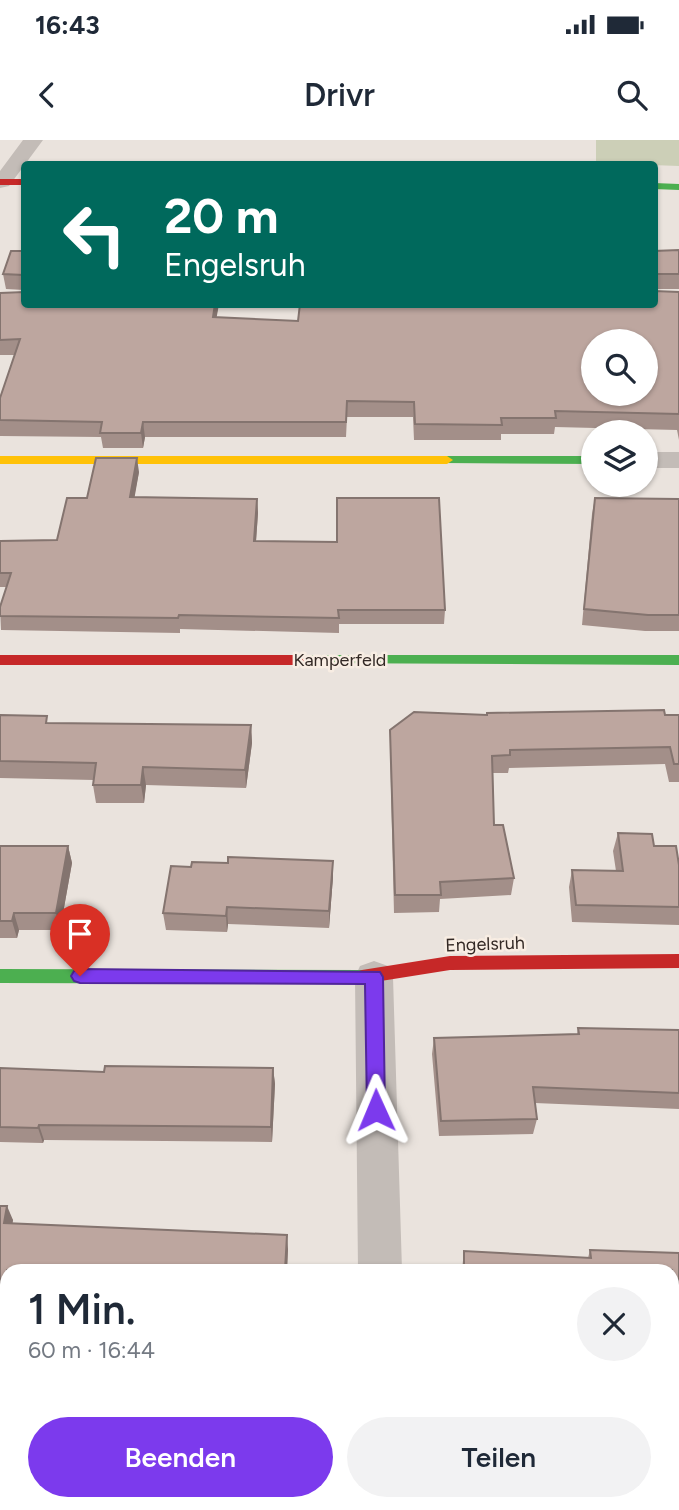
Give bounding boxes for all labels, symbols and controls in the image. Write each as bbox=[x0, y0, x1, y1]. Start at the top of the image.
text: 16:43 bbox=[35, 9, 100, 41]
icon: back bbox=[28, 76, 66, 114]
text: Drivr bbox=[304, 76, 375, 114]
icon: search bbox=[613, 76, 651, 114]
text: 20 m bbox=[164, 186, 279, 245]
icon: left bbox=[49, 189, 140, 280]
text: Engelsruh bbox=[164, 246, 306, 284]
map controls bbox=[581, 329, 658, 497]
button: search bbox=[581, 329, 658, 406]
button: layers bbox=[581, 420, 658, 497]
street label: Kamperfeld bbox=[294, 649, 386, 671]
pin bbox=[50, 904, 110, 976]
icon: arrive bbox=[61, 915, 99, 953]
street label: Engelsruh bbox=[445, 932, 525, 956]
position arrow bbox=[339, 1073, 413, 1147]
text: 1 Min. bbox=[28, 1284, 135, 1335]
button: close bbox=[577, 1287, 651, 1361]
text: 60 m · 16:44 bbox=[28, 1336, 155, 1364]
button: Beenden bbox=[28, 1417, 333, 1497]
button: Teilen bbox=[347, 1417, 651, 1497]

